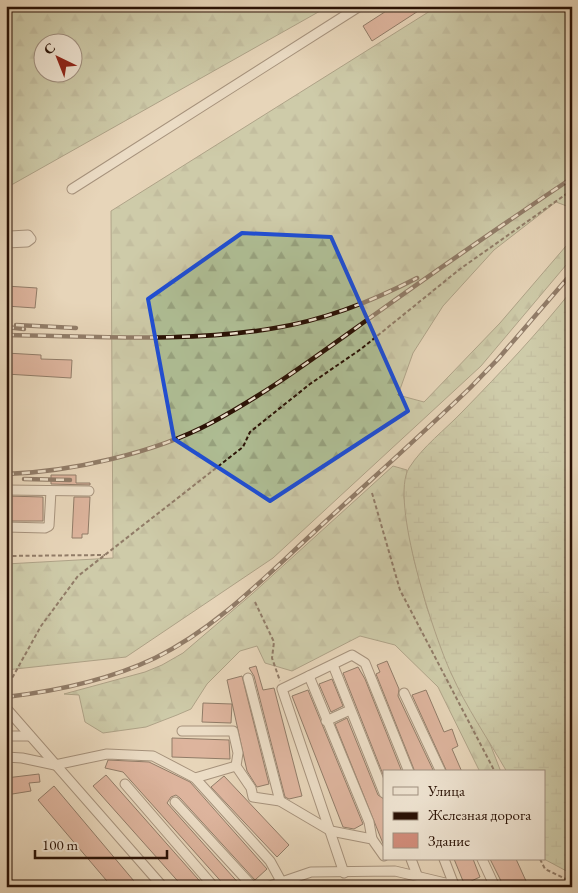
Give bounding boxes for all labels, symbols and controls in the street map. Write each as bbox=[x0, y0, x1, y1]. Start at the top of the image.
north arrow bbox=[32, 32, 82, 82]
text: С bbox=[39, 38, 59, 58]
legend bbox=[383, 770, 546, 860]
text: Улица bbox=[427, 781, 465, 800]
text: Железная дорога bbox=[427, 805, 531, 824]
scale bar bbox=[35, 828, 168, 860]
text: Здание bbox=[428, 831, 470, 850]
text: 100 m bbox=[42, 835, 79, 854]

